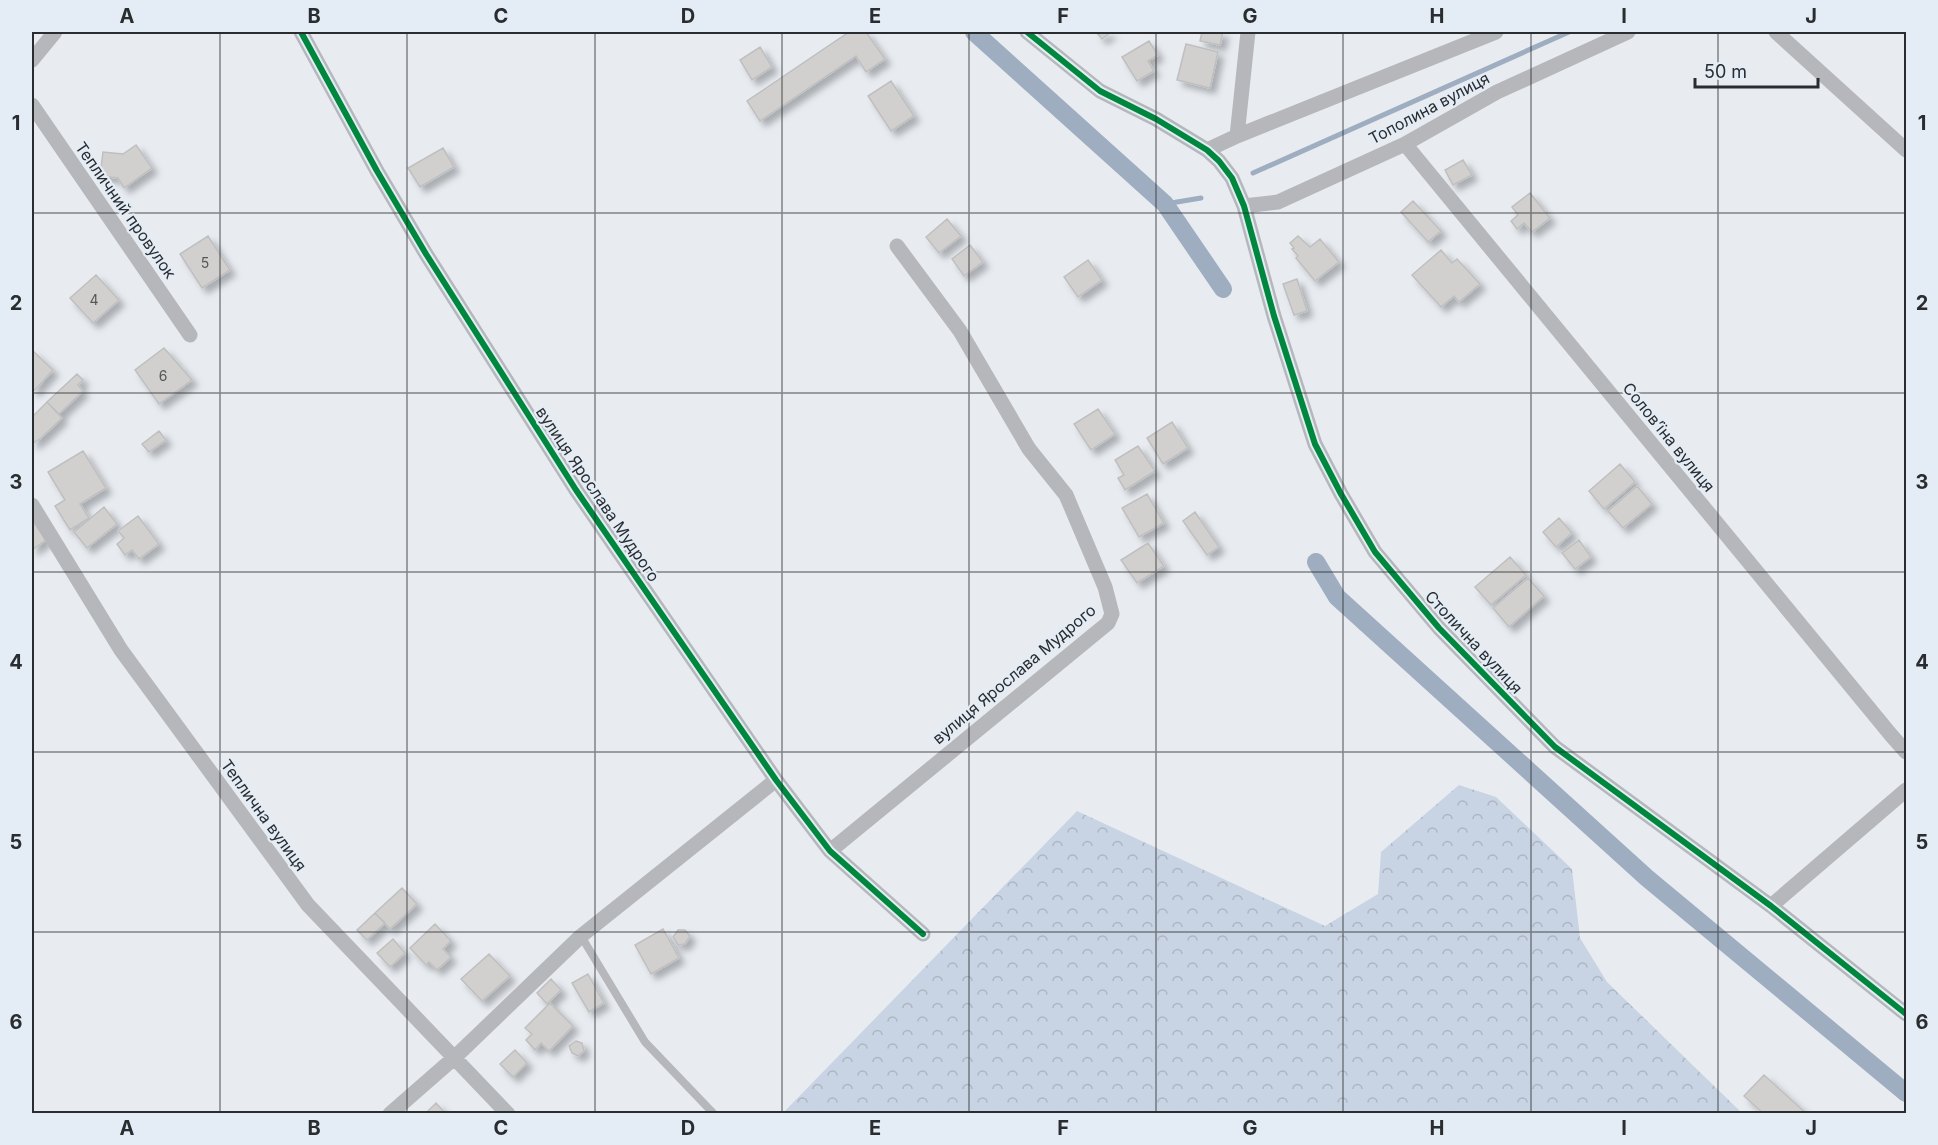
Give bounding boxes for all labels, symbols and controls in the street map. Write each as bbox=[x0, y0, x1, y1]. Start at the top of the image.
text: A bbox=[120, 4, 135, 28]
text: B bbox=[307, 4, 321, 28]
text: C bbox=[494, 4, 508, 28]
text: D bbox=[681, 4, 695, 28]
text: E bbox=[869, 4, 881, 28]
text: F bbox=[1057, 4, 1069, 28]
text: G bbox=[1242, 4, 1258, 28]
text: H bbox=[1430, 4, 1444, 28]
text: I bbox=[1621, 4, 1627, 28]
text: J bbox=[1805, 4, 1817, 28]
scale bar bbox=[1695, 51, 1818, 89]
text: 50 m bbox=[1704, 61, 1747, 82]
street label: Тополина вулиця bbox=[1365, 68, 1493, 148]
text: 1 bbox=[12, 111, 20, 135]
text: 1 bbox=[1918, 111, 1926, 135]
street label: Тепличний провулок bbox=[71, 138, 181, 282]
house number: 5 bbox=[201, 254, 209, 271]
text: 2 bbox=[10, 291, 22, 315]
house number: 4 bbox=[89, 291, 99, 308]
text: 2 bbox=[1916, 291, 1928, 315]
house number: 6 bbox=[159, 367, 167, 384]
street label: Соловʼїна вулиця bbox=[1619, 378, 1719, 496]
street label: вулиця Ярослава Мудрого bbox=[532, 403, 664, 585]
text: 3 bbox=[10, 470, 22, 494]
text: 3 bbox=[1916, 470, 1928, 494]
street label: Столична вулиця bbox=[1421, 586, 1527, 698]
street label: вулиця Ярослава Мудрого bbox=[928, 600, 1100, 748]
text: 4 bbox=[9, 650, 23, 674]
text: 4 bbox=[1915, 650, 1929, 674]
street label: Теплична вулиця bbox=[217, 755, 311, 875]
text: 5 bbox=[10, 830, 22, 854]
text: 5 bbox=[1916, 830, 1928, 854]
text: 6 bbox=[10, 1010, 23, 1034]
text: 6 bbox=[1916, 1010, 1929, 1034]
text: A bbox=[120, 1116, 135, 1140]
text: B bbox=[307, 1116, 321, 1140]
text: C bbox=[494, 1116, 508, 1140]
text: D bbox=[681, 1116, 695, 1140]
text: E bbox=[869, 1116, 881, 1140]
text: F bbox=[1057, 1116, 1069, 1140]
text: G bbox=[1242, 1116, 1258, 1140]
text: H bbox=[1430, 1116, 1444, 1140]
text: I bbox=[1621, 1116, 1627, 1140]
text: J bbox=[1805, 1116, 1817, 1140]

